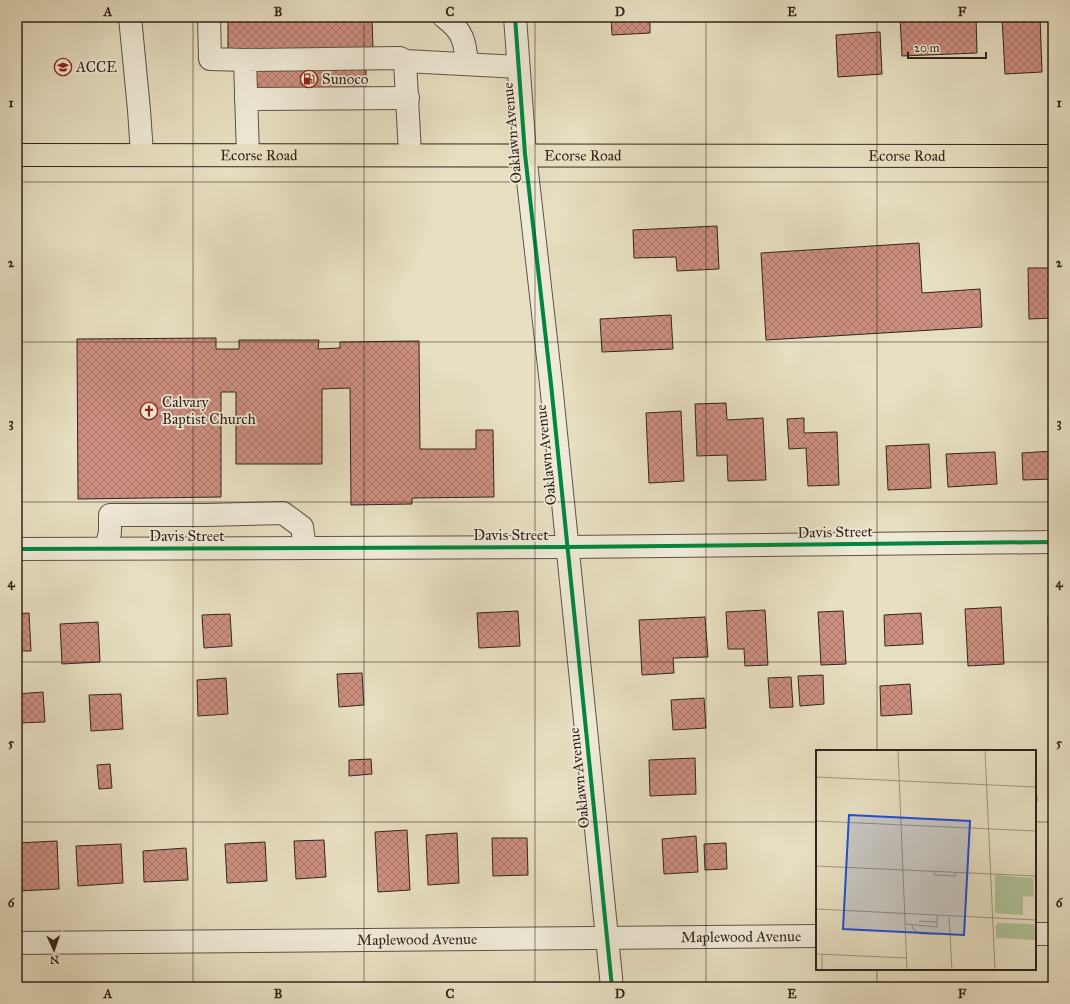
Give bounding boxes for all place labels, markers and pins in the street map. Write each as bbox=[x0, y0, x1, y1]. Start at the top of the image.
school or university icon: ACCE bbox=[53, 57, 73, 77]
place label: ACCE bbox=[75, 58, 117, 76]
fuel station icon: Sunoco bbox=[299, 69, 319, 89]
place label: Sunoco bbox=[322, 70, 369, 88]
place label: Calvary Baptist Church bbox=[162, 393, 257, 428]
church icon: Calvary Baptist Church bbox=[139, 401, 159, 421]

